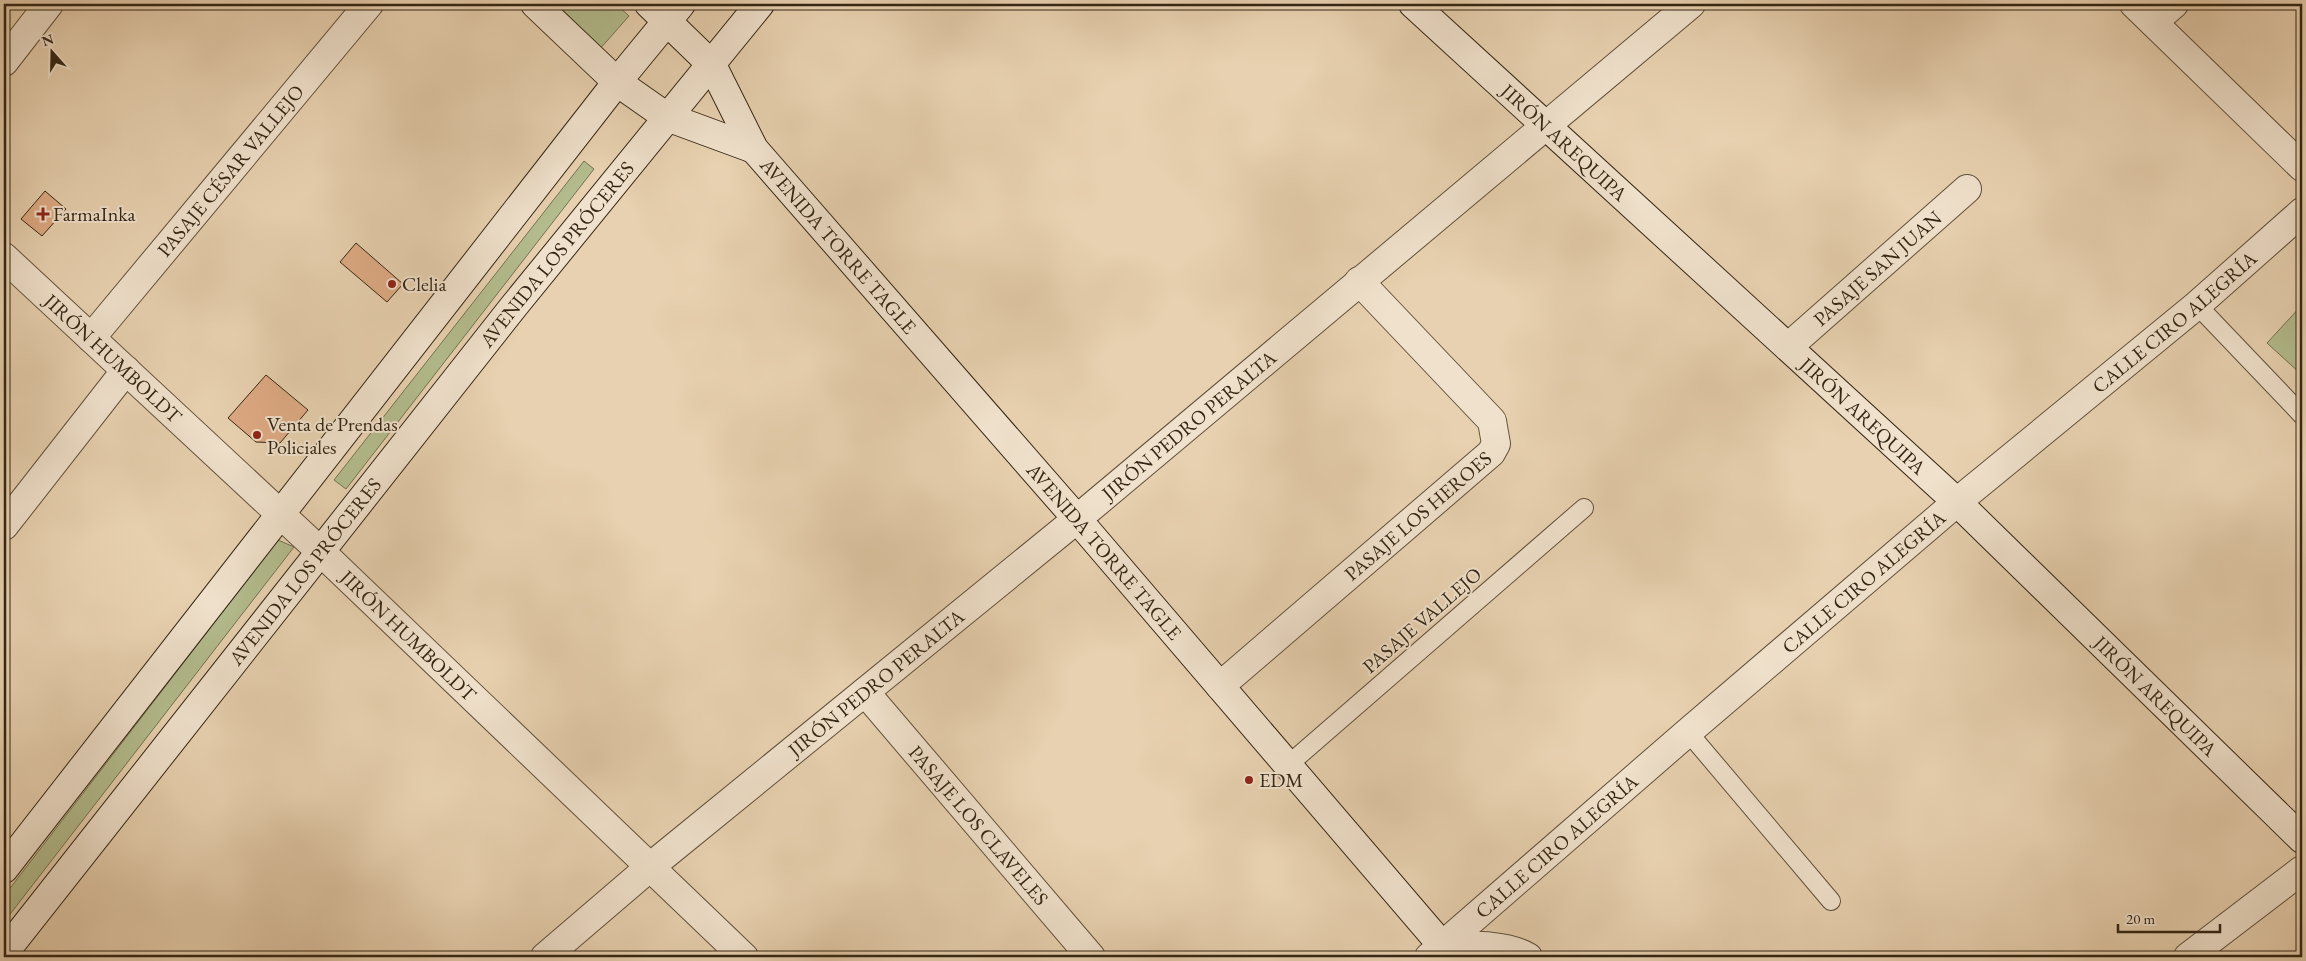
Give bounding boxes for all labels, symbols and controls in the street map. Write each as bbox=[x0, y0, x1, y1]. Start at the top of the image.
north arrow bbox=[28, 28, 78, 78]
text: N bbox=[39, 29, 57, 50]
street label: JIRÓN AREQUIPA bbox=[1494, 77, 1633, 207]
street label: PASAJE CÉSAR VALLEJO bbox=[151, 79, 310, 262]
street label: AVENIDA TORRE TAGLE bbox=[754, 152, 922, 339]
street label: AVENIDA LOS PRÓCERES bbox=[473, 156, 640, 353]
place label: FarmaInka bbox=[53, 201, 136, 227]
street label: PASAJE SAN JUAN bbox=[1808, 205, 1947, 332]
marker: FarmaInka bbox=[37, 208, 49, 220]
street label: CALLE CIRO ALEGRÍA bbox=[2086, 245, 2262, 399]
place label: Clelia bbox=[402, 271, 446, 297]
marker: Clelia bbox=[386, 278, 398, 290]
street label: JIRÓN HUMBOLDT bbox=[37, 287, 188, 429]
street label: JIRÓN PEDRO PERALTA bbox=[1095, 345, 1282, 507]
street label: JIRÓN AREQUIPA bbox=[1793, 350, 1932, 480]
place label: Venta de Prendas Policiales bbox=[267, 411, 398, 460]
marker: Venta de Prendas Policiales bbox=[251, 429, 263, 441]
street label: PASAJE LOS HEROES bbox=[1339, 445, 1497, 586]
street label: AVENIDA TORRE TAGLE bbox=[1020, 457, 1188, 645]
street label: AVENIDA LOS PRÓCERES bbox=[222, 472, 387, 671]
street label: CALLE CIRO ALEGRÍA bbox=[1776, 505, 1951, 659]
street label: PASAJE VALLEJO bbox=[1357, 561, 1487, 679]
street label: JIRÓN HUMBOLDT bbox=[333, 563, 482, 707]
street label: JIRÓN PEDRO PERALTA bbox=[781, 603, 970, 764]
street label: JIRÓN AREQUIPA bbox=[2087, 628, 2223, 762]
street label: PASAJE LOS CLAVELES bbox=[903, 740, 1054, 911]
place label: EDM bbox=[1259, 767, 1303, 793]
street label: CALLE CIRO ALEGRÍA bbox=[1470, 768, 1644, 924]
marker: EDM bbox=[1243, 774, 1255, 786]
scale bar bbox=[2118, 901, 2221, 933]
text: 20 m bbox=[2126, 909, 2155, 928]

